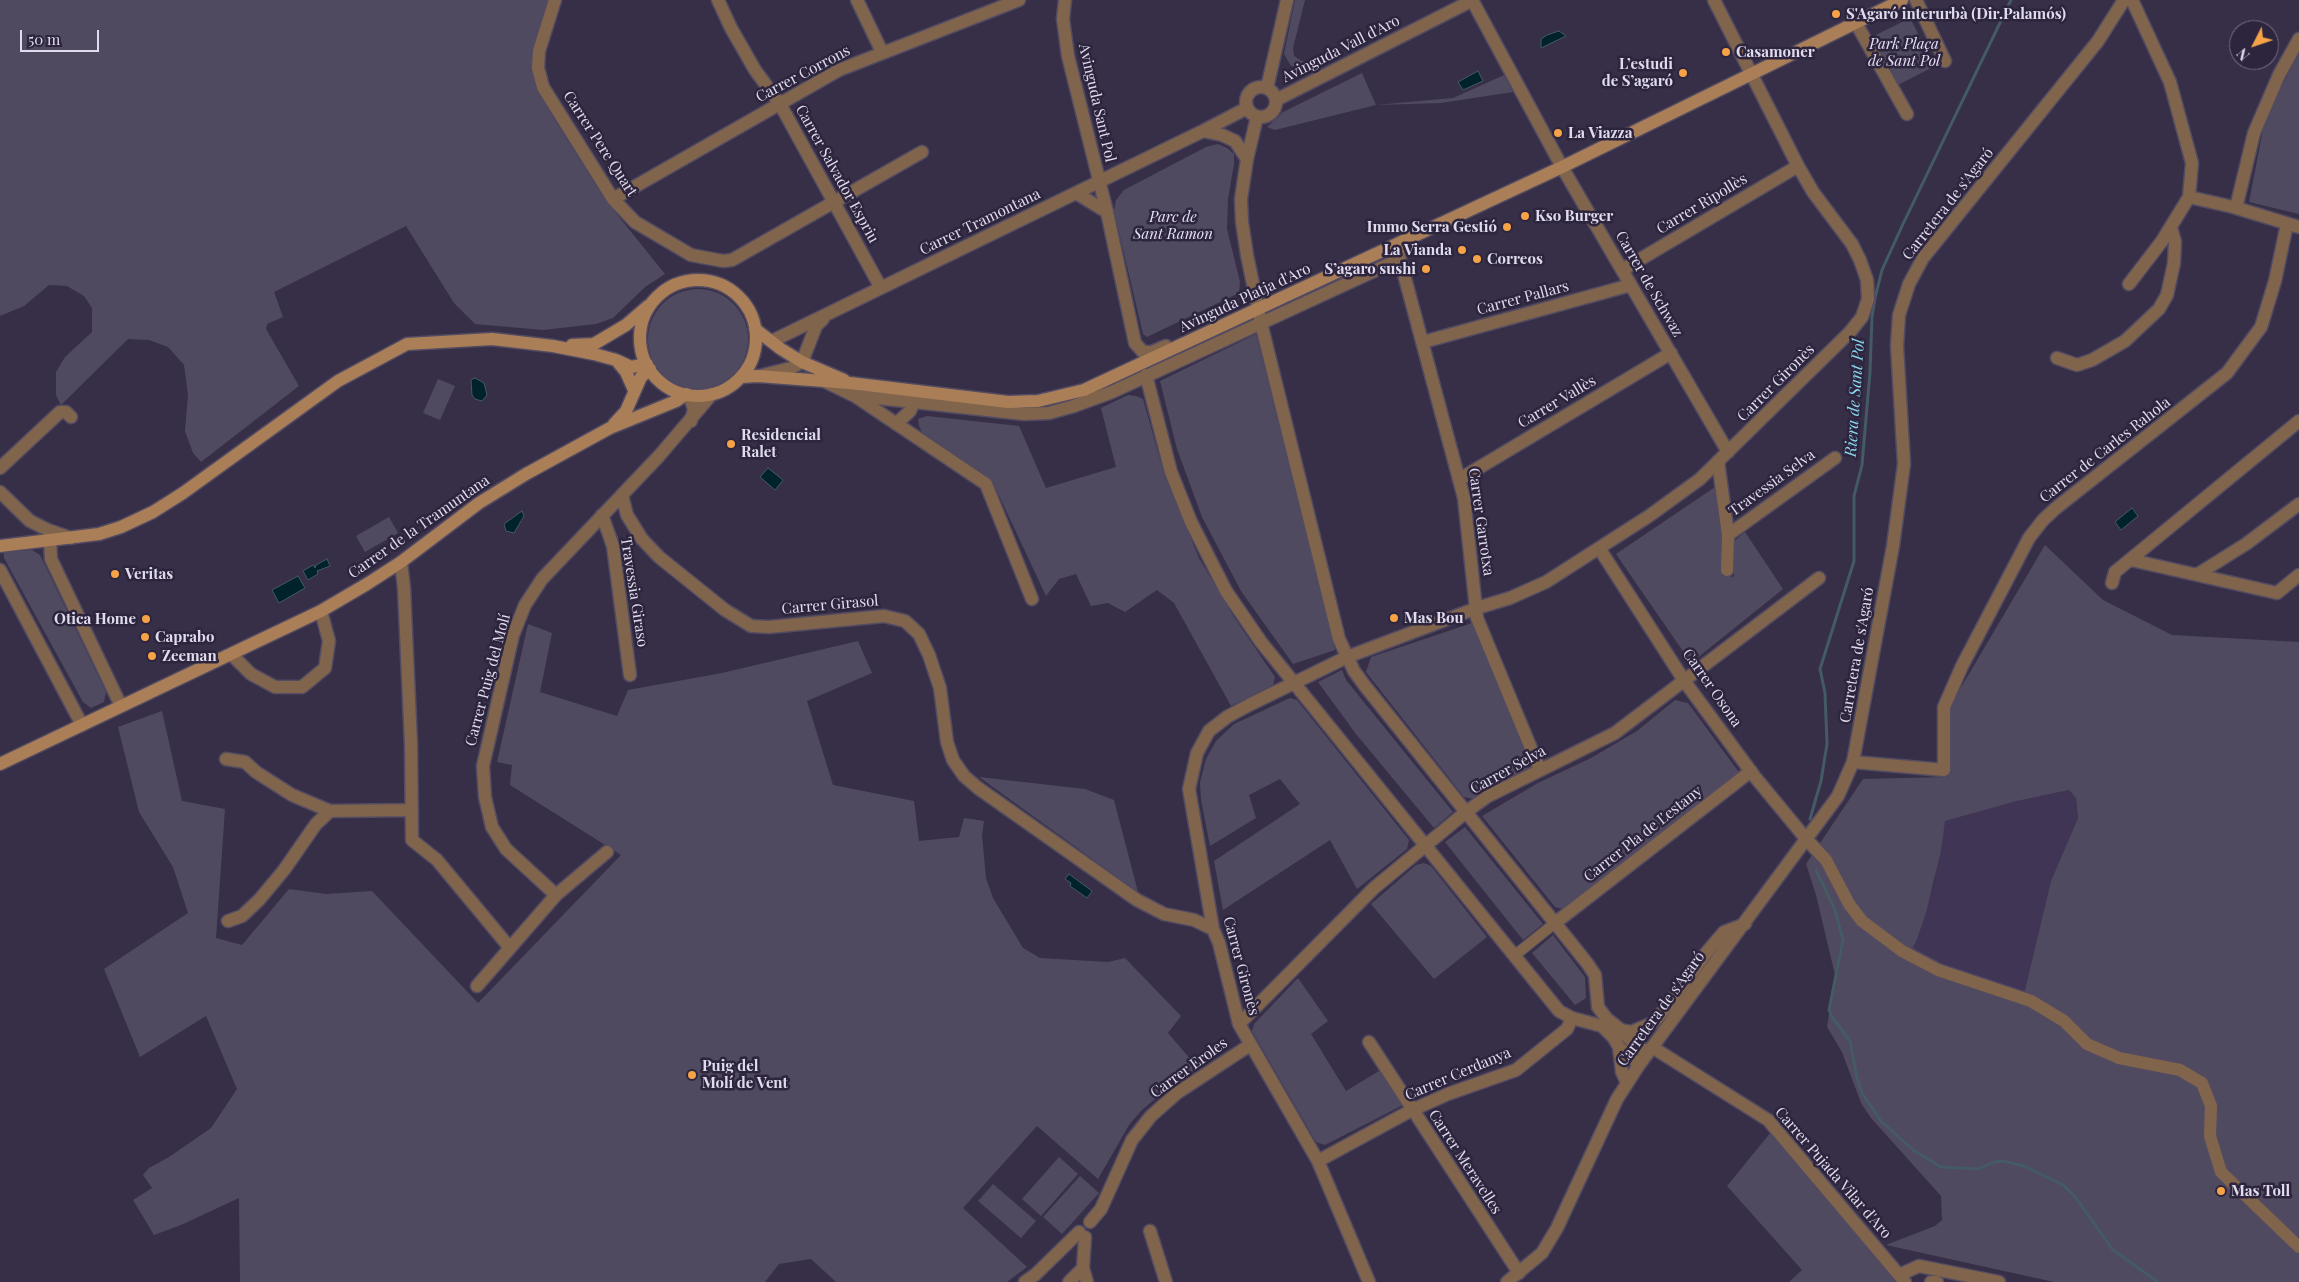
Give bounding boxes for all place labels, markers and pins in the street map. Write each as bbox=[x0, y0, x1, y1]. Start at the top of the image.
place label: S'Agaró interurbà (Dir.Palamós) bbox=[1846, 5, 2066, 23]
marker: S'Agaró interurbà (Dir.Palamós) bbox=[1830, 8, 1842, 20]
place label: Casamoner bbox=[1736, 43, 1815, 61]
marker: Casamoner bbox=[1720, 46, 1732, 58]
place label: L’estudi de S’agaró bbox=[1602, 55, 1673, 90]
marker: L’estudi de S’agaró bbox=[1677, 67, 1689, 79]
place label: La Viazza bbox=[1568, 124, 1632, 142]
marker: La Viazza bbox=[1552, 127, 1564, 139]
place label: Kso Burger bbox=[1535, 207, 1613, 225]
marker: Kso Burger bbox=[1519, 210, 1531, 222]
place label: Immo Serra Gestió bbox=[1367, 218, 1497, 236]
marker: Immo Serra Gestió bbox=[1501, 221, 1513, 233]
place label: La Vianda bbox=[1384, 241, 1452, 259]
marker: La Vianda bbox=[1456, 244, 1468, 256]
place label: Correos bbox=[1487, 250, 1543, 268]
marker: Correos bbox=[1471, 253, 1483, 265]
place label: S’agaro sushi bbox=[1325, 260, 1416, 278]
marker: S’agaro sushi bbox=[1420, 263, 1432, 275]
place label: Residencial Ralet bbox=[741, 426, 821, 461]
marker: Residencial Ralet bbox=[725, 438, 737, 450]
place label: Veritas bbox=[125, 565, 173, 583]
marker: Veritas bbox=[109, 568, 121, 580]
place label: Mas Bou bbox=[1404, 609, 1464, 627]
place label: Otica Home bbox=[54, 610, 136, 628]
marker: Mas Bou bbox=[1388, 612, 1400, 624]
marker: Otica Home bbox=[140, 613, 152, 625]
place label: Caprabo bbox=[155, 628, 214, 646]
marker: Caprabo bbox=[139, 631, 151, 643]
place label: Zeeman bbox=[162, 647, 217, 665]
marker: Zeeman bbox=[146, 650, 158, 662]
place label: Puig del Molí de Vent bbox=[702, 1057, 788, 1092]
marker: Puig del Molí de Vent bbox=[686, 1069, 698, 1081]
place label: Mas Toll bbox=[2231, 1182, 2290, 1200]
marker: Mas Toll bbox=[2215, 1185, 2227, 1197]

